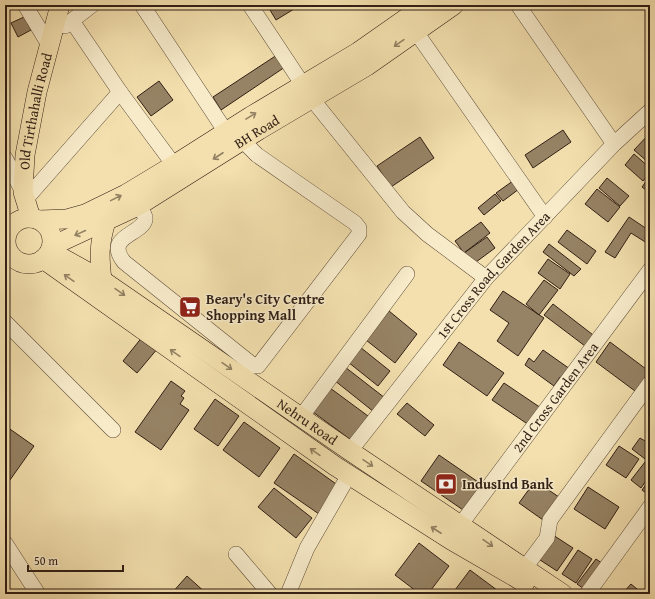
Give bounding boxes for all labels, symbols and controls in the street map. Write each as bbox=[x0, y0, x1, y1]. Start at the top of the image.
one-way arrow bbox=[394, 39, 405, 47]
street label: Old Tirthahalli Road bbox=[14, 50, 57, 170]
street label: BH Road bbox=[230, 110, 284, 153]
one-way arrow bbox=[245, 112, 256, 120]
one-way arrow bbox=[212, 153, 224, 161]
one-way arrow bbox=[110, 194, 122, 201]
street label: 1st Cross Road, Garden Area bbox=[432, 207, 555, 343]
one-way arrow bbox=[74, 230, 86, 237]
one-way arrow bbox=[64, 273, 75, 282]
one-way arrow bbox=[114, 288, 125, 296]
place label: Beary's City Centre Shopping Mall bbox=[206, 289, 325, 325]
supermarket icon: Beary's City Centre Shopping Mall bbox=[177, 294, 203, 320]
street label: 2nd Cross Garden Area bbox=[508, 338, 603, 456]
one-way arrow bbox=[170, 349, 181, 357]
one-way arrow bbox=[221, 362, 233, 370]
street label: Nehru Road bbox=[273, 394, 342, 450]
one-way arrow bbox=[310, 448, 321, 456]
one-way arrow bbox=[363, 459, 374, 467]
bank icon: IndusInd Bank bbox=[433, 471, 459, 497]
place label: IndusInd Bank bbox=[462, 474, 554, 494]
one-way arrow bbox=[430, 526, 442, 534]
one-way arrow bbox=[482, 539, 493, 547]
scale bar bbox=[28, 547, 123, 573]
text: 50 m bbox=[34, 552, 58, 569]

